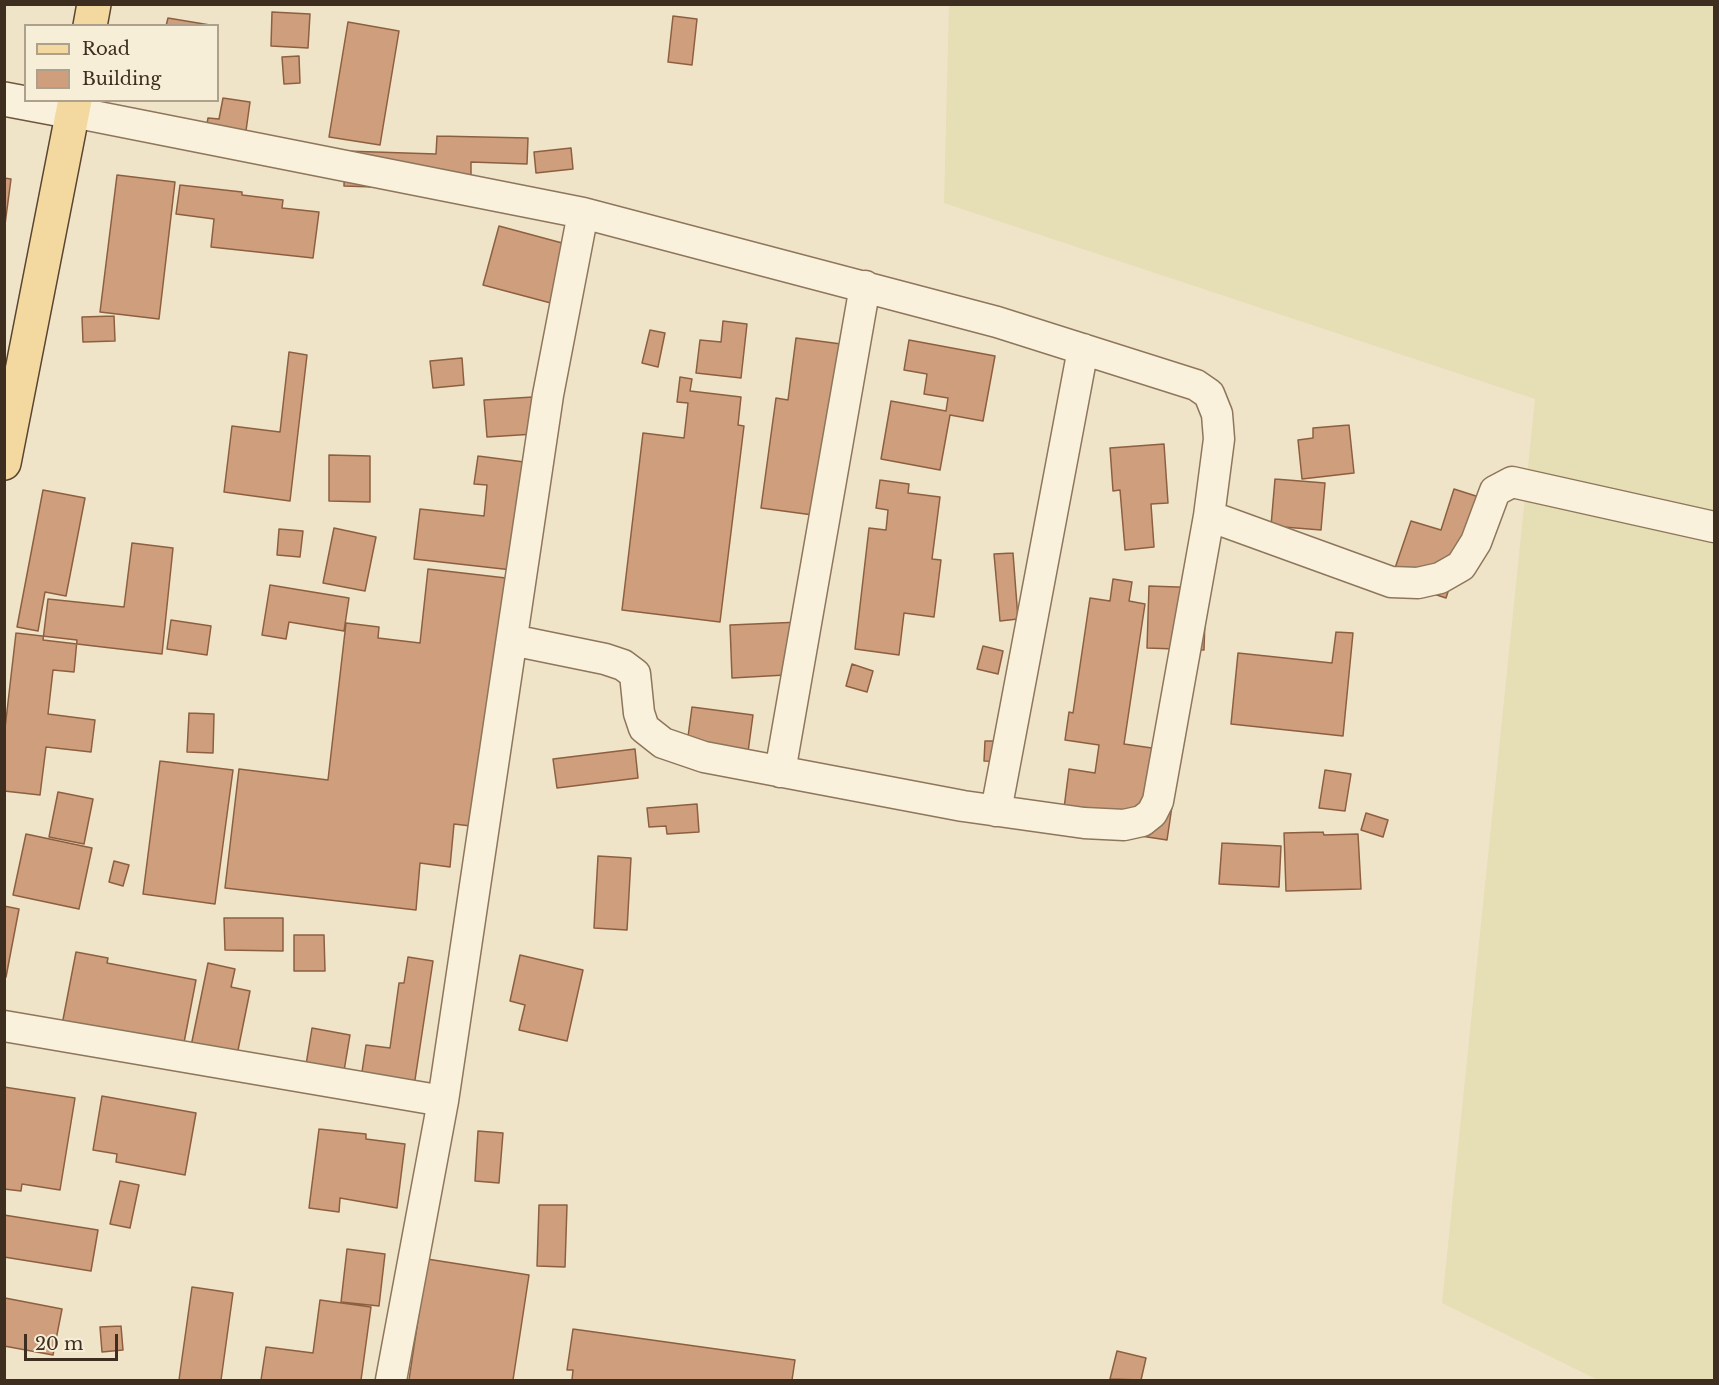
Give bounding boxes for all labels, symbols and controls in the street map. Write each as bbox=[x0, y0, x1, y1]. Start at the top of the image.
legend bbox=[24, 24, 219, 102]
text: Road bbox=[82, 38, 130, 60]
text: Building bbox=[82, 68, 161, 90]
scale bar bbox=[27, 1322, 122, 1360]
text: 20 m bbox=[35, 1333, 83, 1355]

